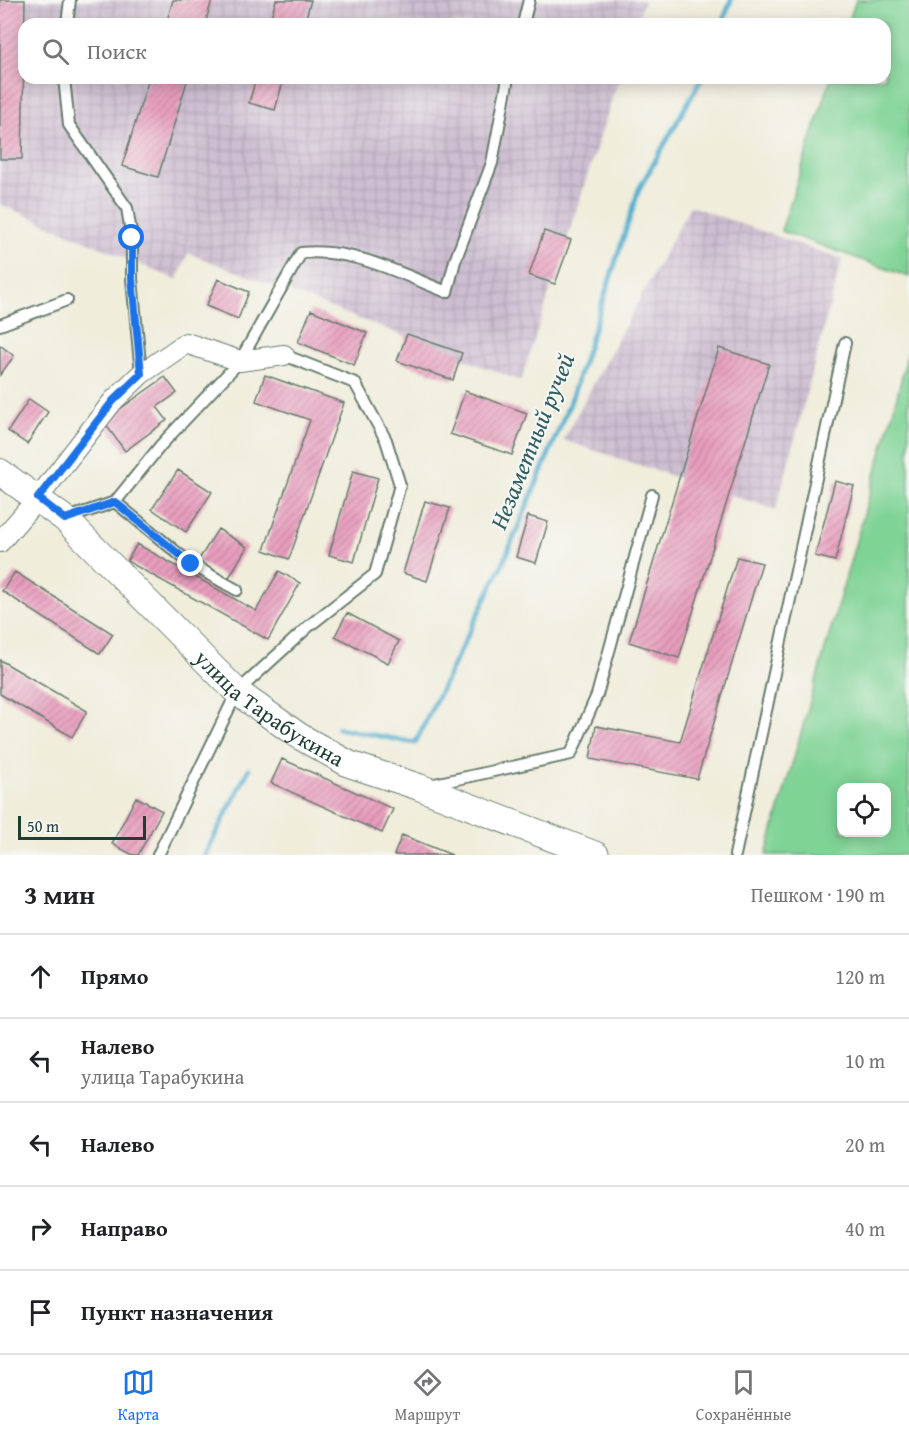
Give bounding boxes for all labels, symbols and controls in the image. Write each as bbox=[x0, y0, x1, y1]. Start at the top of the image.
search box bbox=[18, 18, 891, 84]
icon: search bbox=[39, 35, 72, 68]
text: Поиск bbox=[87, 35, 147, 67]
route start bbox=[118, 224, 144, 250]
water label: Незаметный ручей bbox=[481, 348, 583, 534]
route end bbox=[177, 550, 203, 576]
street label: улица Тарабукина bbox=[187, 642, 351, 775]
map controls bbox=[837, 783, 891, 837]
button: locate bbox=[837, 783, 891, 837]
scale bar bbox=[18, 813, 146, 840]
text: 50 m bbox=[27, 814, 59, 838]
text: 3 мин bbox=[24, 875, 95, 914]
text: Пешком · 190 m bbox=[751, 880, 885, 909]
icon: ahead bbox=[24, 960, 57, 993]
text: Прямо bbox=[81, 960, 148, 992]
text: 120 m bbox=[835, 962, 885, 991]
text: Налево bbox=[81, 1030, 154, 1062]
icon: left bbox=[24, 1044, 57, 1077]
text: 10 m bbox=[845, 1046, 885, 1075]
text: улица Тарабукина bbox=[81, 1062, 244, 1091]
icon: left bbox=[24, 1128, 57, 1161]
text: Налево bbox=[81, 1128, 154, 1160]
text: 20 m bbox=[845, 1130, 885, 1159]
icon: right bbox=[24, 1212, 57, 1245]
text: Направо bbox=[81, 1212, 168, 1244]
text: 40 m bbox=[845, 1214, 885, 1243]
icon: arrive bbox=[24, 1296, 57, 1329]
text: Пункт назначения bbox=[81, 1296, 273, 1328]
tab: Карта bbox=[118, 1366, 159, 1426]
tab: Маршрут bbox=[395, 1366, 460, 1426]
tab: Сохранённые bbox=[696, 1366, 791, 1426]

